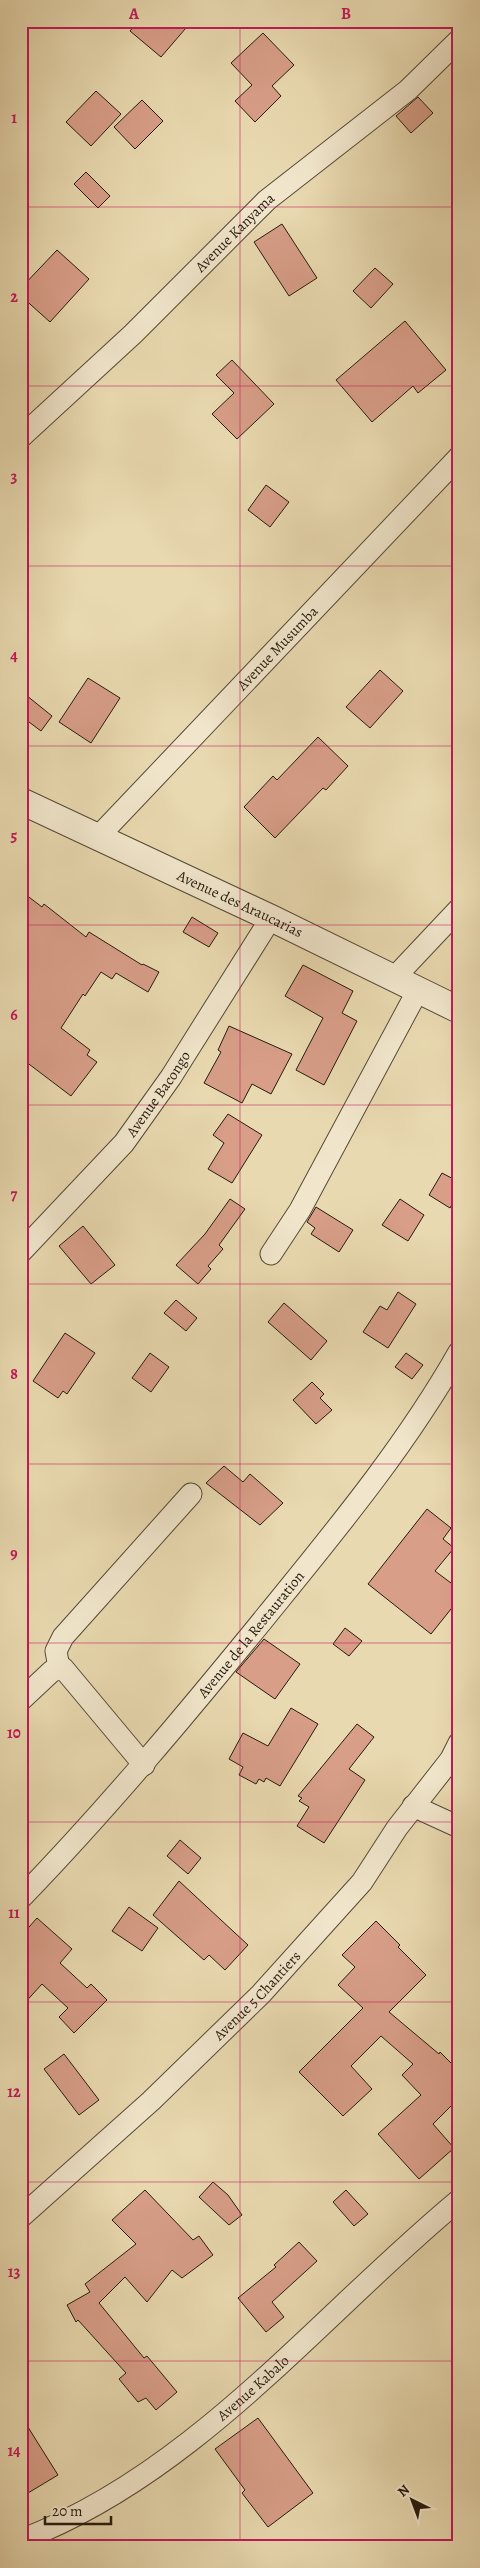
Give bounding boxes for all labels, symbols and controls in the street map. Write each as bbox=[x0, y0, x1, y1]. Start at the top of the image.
text: A bbox=[128, 3, 140, 25]
text: B bbox=[341, 3, 351, 25]
text: 1 bbox=[11, 107, 17, 129]
street label: Avenue Kanyama bbox=[190, 188, 278, 277]
text: 2 bbox=[10, 286, 18, 308]
text: 3 bbox=[11, 466, 18, 488]
street label: Avenue Musumba bbox=[232, 601, 322, 695]
text: 4 bbox=[10, 645, 18, 667]
text: 5 bbox=[11, 825, 18, 847]
street label: Avenue des Araucarias bbox=[173, 865, 306, 942]
text: 6 bbox=[10, 1004, 18, 1026]
street label: Avenue Bacongo bbox=[121, 1047, 195, 1142]
text: 7 bbox=[11, 1184, 18, 1206]
text: 8 bbox=[10, 1363, 18, 1385]
text: 9 bbox=[10, 1543, 18, 1565]
street label: Avenue de la Restauration bbox=[192, 1567, 309, 1703]
text: 10 bbox=[7, 1722, 21, 1744]
text: 11 bbox=[8, 1902, 20, 1924]
street label: Avenue 5 Chantiers bbox=[209, 1946, 305, 2045]
text: 12 bbox=[7, 2081, 21, 2103]
text: 13 bbox=[8, 2261, 20, 2283]
street label: Avenue Kabalo bbox=[212, 2351, 293, 2426]
text: 14 bbox=[7, 2440, 21, 2462]
north arrow bbox=[388, 2476, 438, 2526]
text: N bbox=[393, 2480, 414, 2501]
scale bar bbox=[45, 2493, 111, 2525]
text: 20 m bbox=[52, 2501, 83, 2521]

